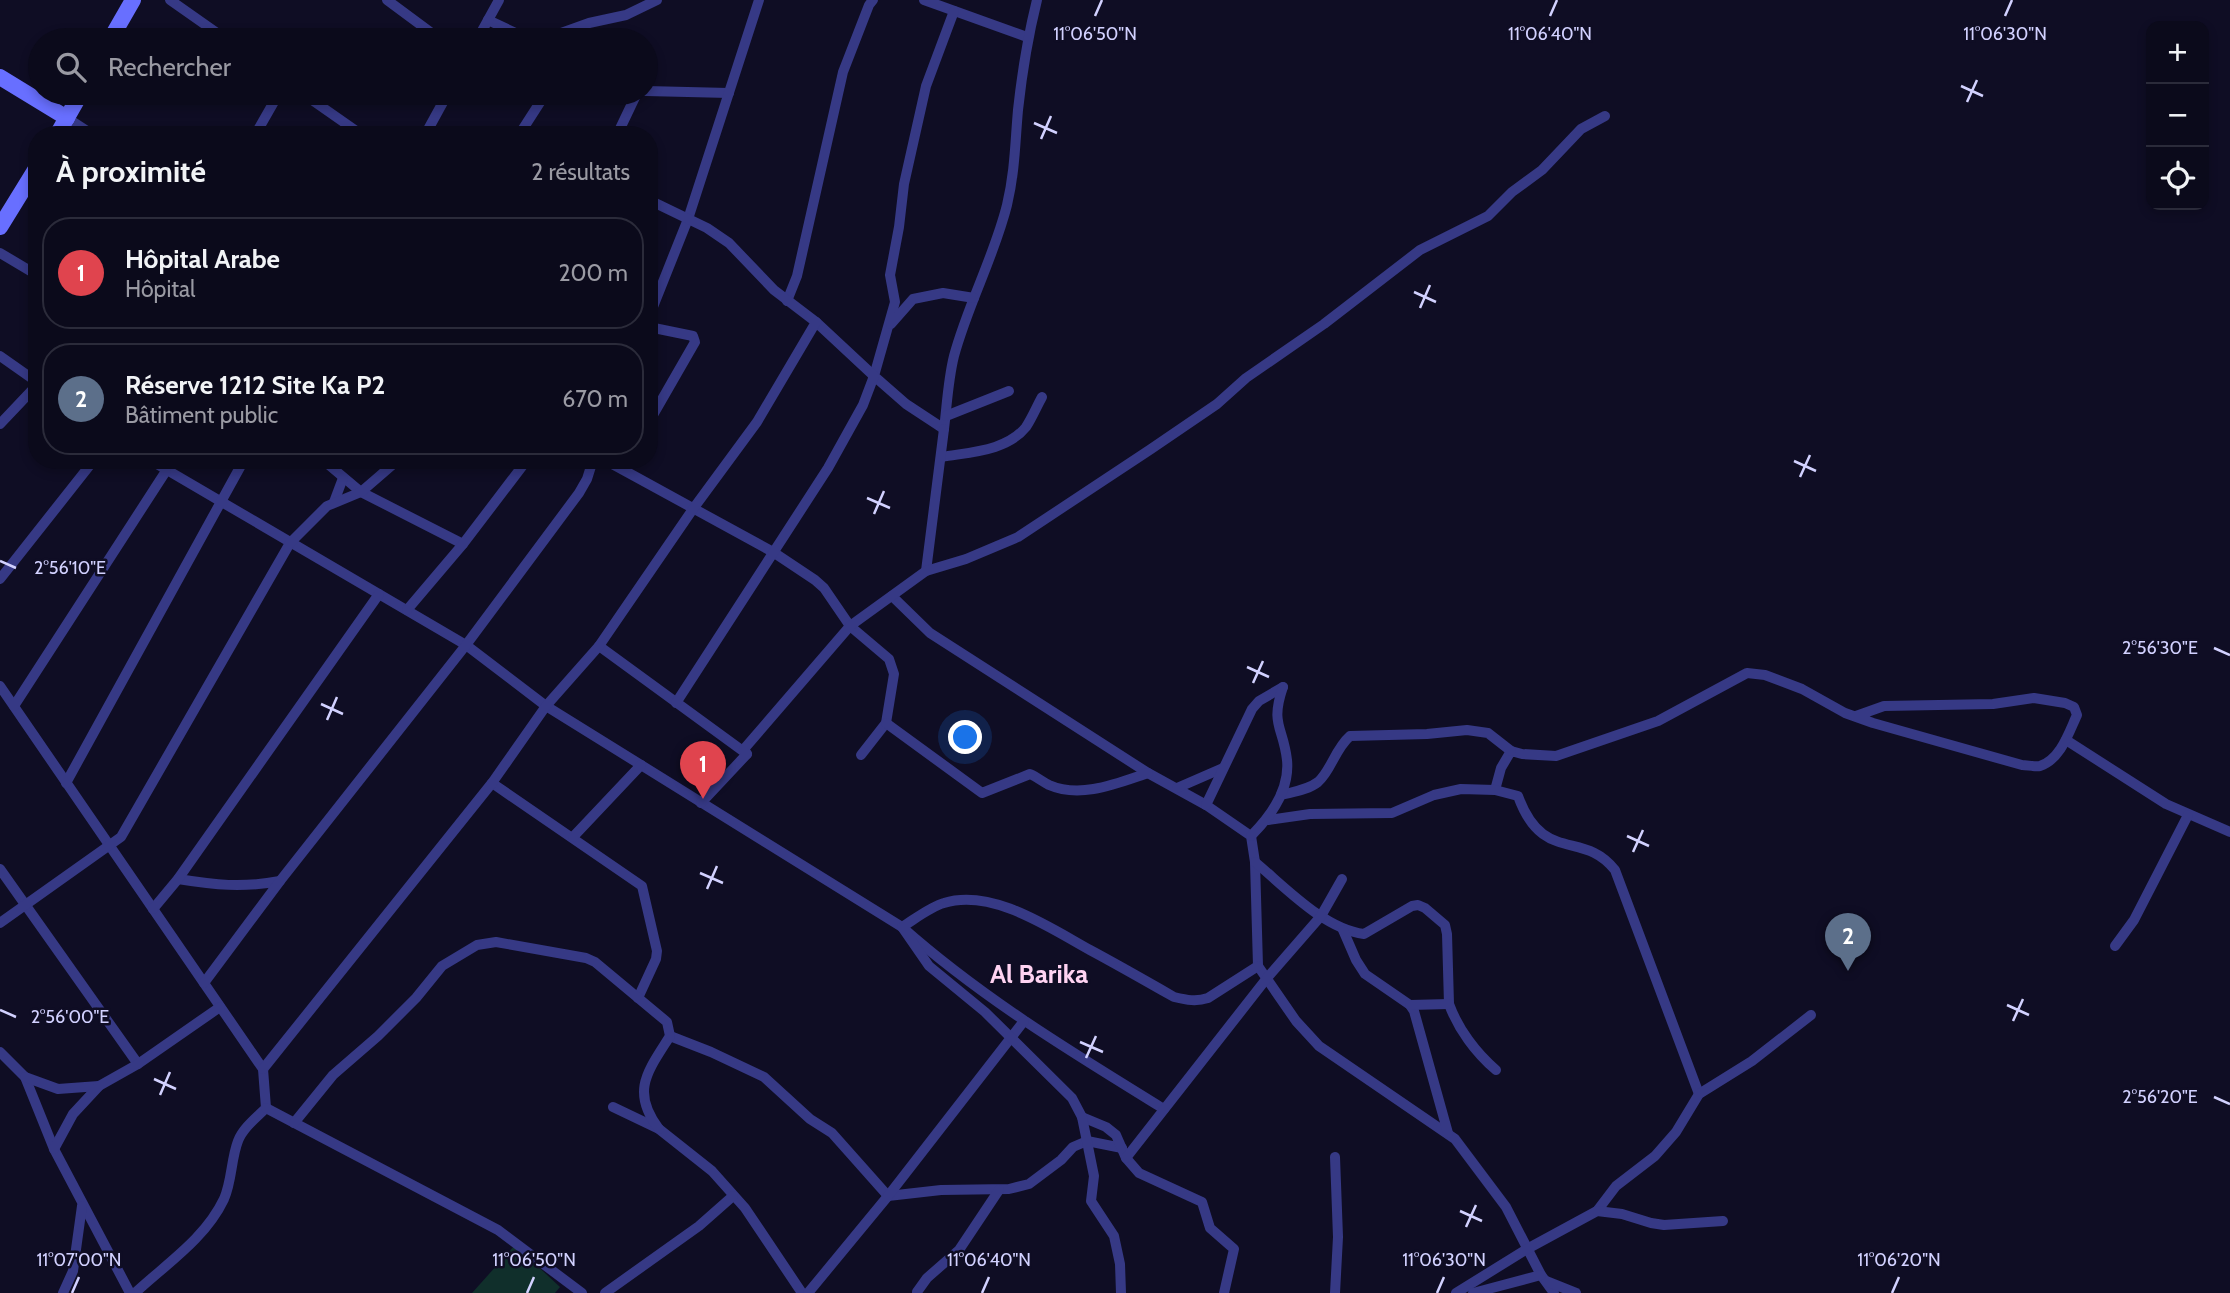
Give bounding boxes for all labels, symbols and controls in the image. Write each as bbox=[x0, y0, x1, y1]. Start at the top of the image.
map controls bbox=[2146, 21, 2209, 210]
button: + bbox=[2146, 21, 2209, 84]
text: 11°06'50"N bbox=[1053, 23, 1137, 45]
text: 11°06'40"N bbox=[1508, 23, 1592, 45]
text: 11°06'30"N bbox=[1963, 23, 2047, 45]
search box bbox=[28, 28, 658, 105]
icon: search bbox=[52, 48, 90, 86]
text: Rechercher bbox=[108, 51, 231, 83]
button: − bbox=[2146, 84, 2209, 147]
button: locate bbox=[2146, 147, 2209, 210]
text: À proximité bbox=[56, 153, 206, 190]
text: 2 résultats bbox=[531, 158, 630, 186]
text: Hôpital Arabe bbox=[125, 243, 280, 275]
text: 1 bbox=[77, 259, 85, 287]
text: 200 m bbox=[558, 259, 628, 287]
text: Hôpital bbox=[125, 275, 195, 303]
text: Réserve 1212 Site Ka P2 bbox=[125, 369, 385, 401]
text: 2 bbox=[75, 385, 87, 413]
text: 670 m bbox=[562, 385, 628, 413]
text: Bâtiment public bbox=[125, 401, 278, 429]
text: 2°56'10"E bbox=[34, 557, 106, 579]
text: 2°56'30"E bbox=[2122, 637, 2198, 659]
your location bbox=[948, 720, 982, 754]
pin: 1 bbox=[680, 741, 726, 799]
pin: 2 bbox=[1825, 913, 1871, 971]
district label: Al Barika bbox=[990, 958, 1088, 990]
text: 2°56'00"E bbox=[31, 1006, 109, 1028]
text: 2°56'20"E bbox=[2122, 1086, 2198, 1108]
text: 11°07'00"N bbox=[36, 1249, 122, 1271]
text: 11°06'50"N bbox=[492, 1249, 576, 1271]
text: 11°06'40"N bbox=[947, 1249, 1031, 1271]
text: 11°06'30"N bbox=[1402, 1249, 1486, 1271]
text: 11°06'20"N bbox=[1857, 1249, 1941, 1271]

